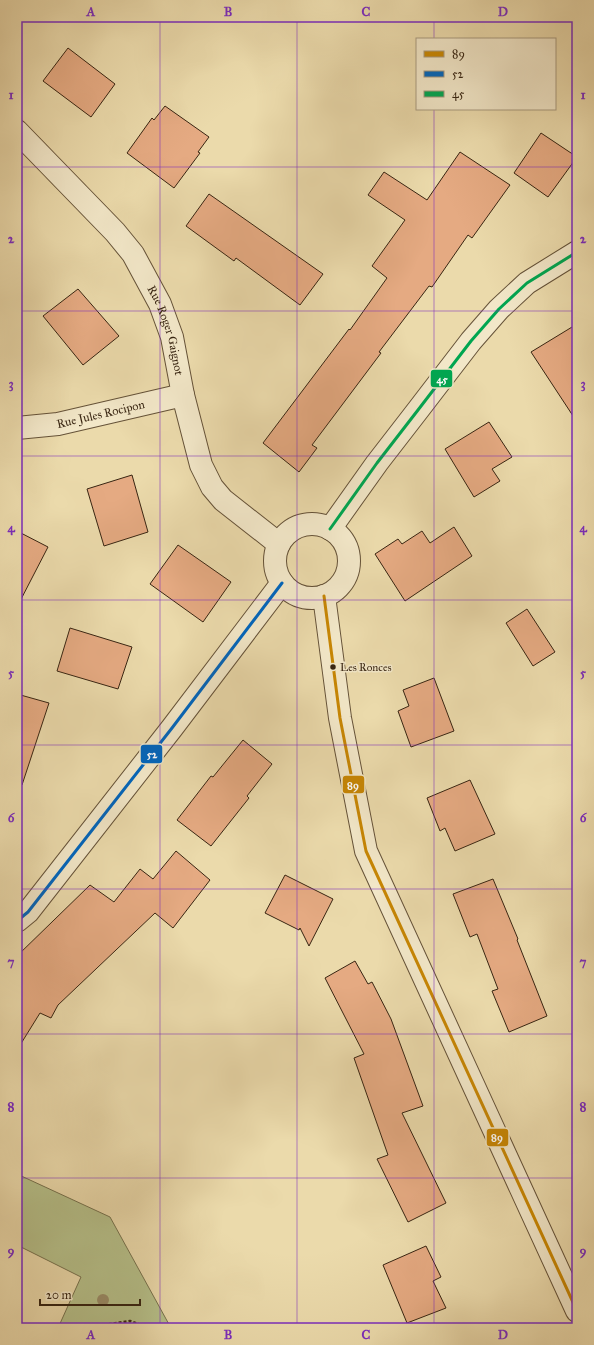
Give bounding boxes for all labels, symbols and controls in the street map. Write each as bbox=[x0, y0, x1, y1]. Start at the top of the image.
text: A bbox=[86, 4, 96, 20]
text: B bbox=[224, 4, 233, 20]
text: C bbox=[362, 4, 371, 20]
text: D bbox=[498, 4, 508, 20]
legend bbox=[416, 38, 556, 110]
text: 89 bbox=[452, 47, 465, 61]
text: 52 bbox=[452, 67, 464, 81]
text: 1 bbox=[8, 87, 14, 103]
text: 45 bbox=[452, 87, 465, 101]
text: 1 bbox=[580, 87, 586, 103]
text: 2 bbox=[8, 231, 15, 247]
text: 2 bbox=[580, 231, 587, 247]
street label: Rue Roger Gaignot bbox=[144, 283, 186, 377]
line badge: 45 bbox=[430, 369, 453, 388]
text: 45 bbox=[436, 373, 449, 387]
text: 3 bbox=[8, 376, 14, 392]
text: 3 bbox=[580, 376, 586, 392]
street label: Rue Jules Rocipon bbox=[55, 397, 147, 431]
text: 4 bbox=[7, 520, 15, 536]
text: 4 bbox=[579, 520, 587, 536]
place label: Les Ronces bbox=[340, 661, 392, 674]
marker: Les Ronces bbox=[328, 662, 338, 672]
text: 5 bbox=[8, 665, 15, 681]
text: 5 bbox=[580, 665, 587, 681]
line badge: 52 bbox=[140, 744, 163, 764]
text: 52 bbox=[147, 748, 158, 761]
line badge: 89 bbox=[342, 775, 365, 794]
text: 89 bbox=[347, 779, 359, 793]
text: 6 bbox=[8, 810, 16, 826]
text: 6 bbox=[580, 810, 588, 826]
text: 7 bbox=[8, 954, 15, 970]
text: 7 bbox=[580, 954, 587, 970]
text: 8 bbox=[8, 1099, 15, 1115]
text: 8 bbox=[580, 1099, 587, 1115]
line badge: 89 bbox=[486, 1128, 509, 1147]
text: 89 bbox=[491, 1131, 503, 1145]
text: 9 bbox=[8, 1243, 15, 1259]
text: 9 bbox=[580, 1243, 587, 1259]
scale bar bbox=[40, 1281, 140, 1307]
text: 20 m bbox=[46, 1288, 72, 1302]
text: A bbox=[86, 1327, 96, 1343]
text: B bbox=[224, 1327, 233, 1343]
text: C bbox=[362, 1327, 371, 1343]
text: D bbox=[498, 1327, 508, 1343]

